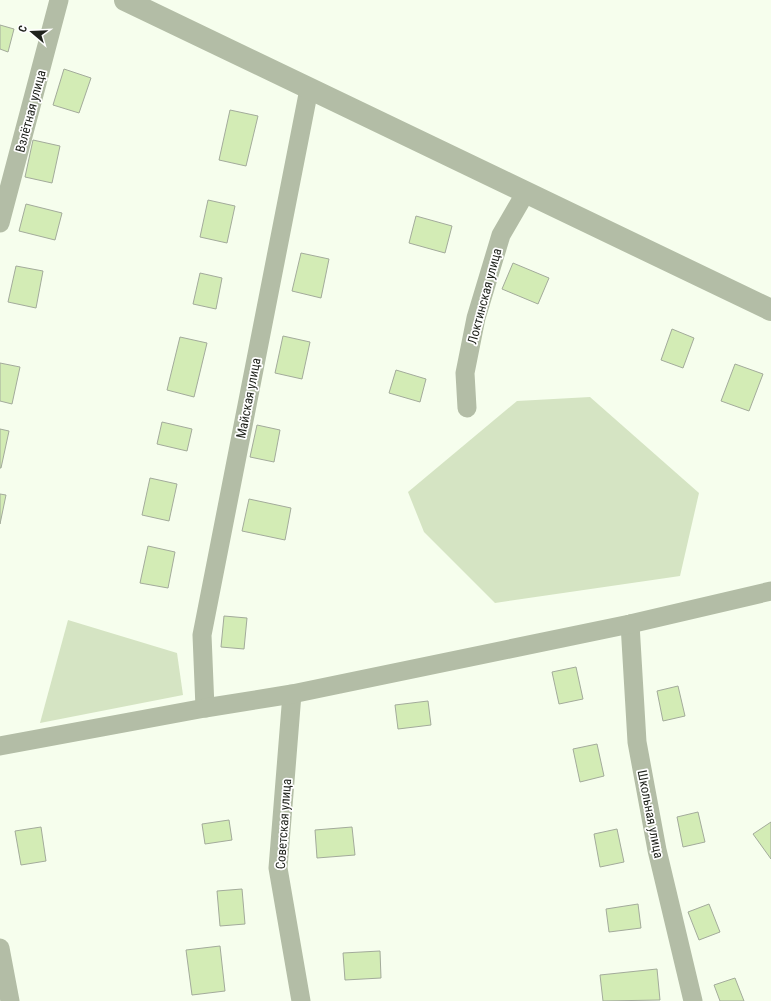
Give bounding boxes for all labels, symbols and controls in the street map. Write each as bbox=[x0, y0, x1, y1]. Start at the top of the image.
north arrow bbox=[12, 12, 52, 52]
text: С bbox=[16, 24, 30, 34]
street label: Взлётная улица bbox=[12, 68, 49, 154]
street label: Локтинская улица bbox=[464, 247, 505, 346]
street label: Майская улица bbox=[233, 356, 264, 440]
street label: Школьная улица bbox=[635, 769, 666, 859]
street label: Советская улица bbox=[273, 778, 294, 870]

